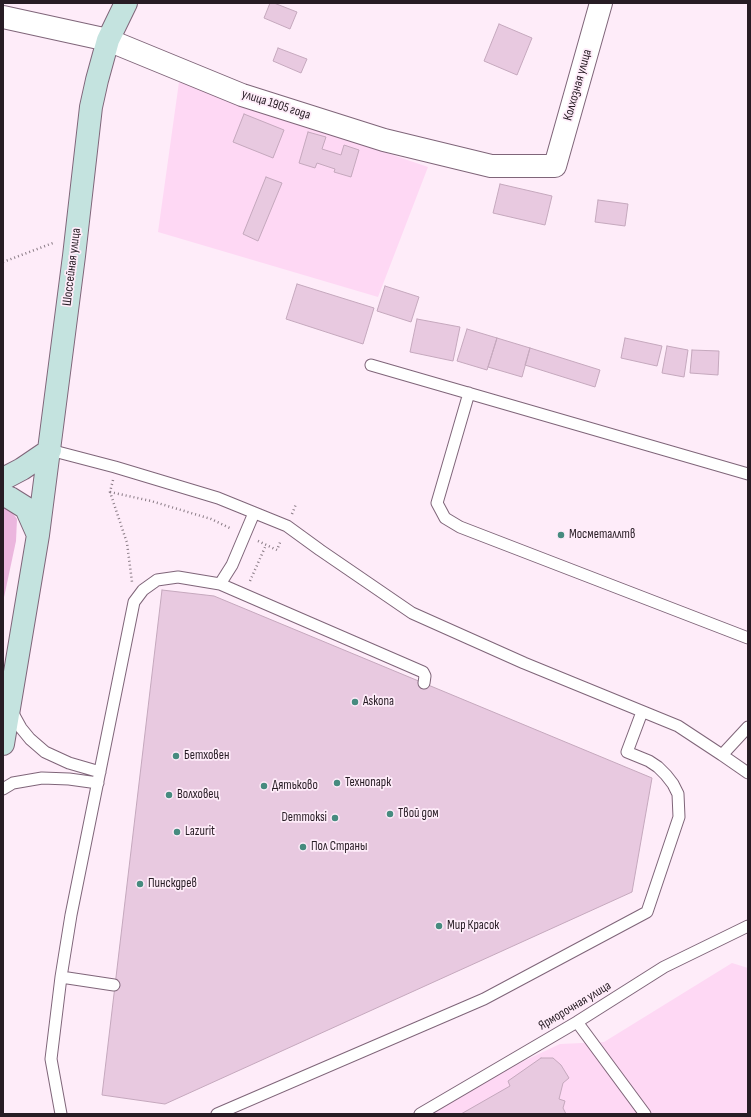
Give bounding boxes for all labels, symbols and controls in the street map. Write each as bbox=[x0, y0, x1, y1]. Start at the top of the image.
street label: Колхозная улица bbox=[560, 48, 596, 122]
street label: улица 1905 года bbox=[240, 87, 312, 123]
street label: Шоссейная улица bbox=[59, 227, 85, 307]
place label: Мосметаллтв bbox=[569, 527, 635, 543]
marker: Мосметаллтв bbox=[556, 530, 566, 540]
place label: Askona bbox=[363, 694, 394, 710]
marker: Askona bbox=[350, 697, 360, 707]
place label: Бетховен bbox=[184, 748, 229, 764]
marker: Бетховен bbox=[171, 751, 181, 761]
place label: Технопарк bbox=[345, 775, 391, 791]
place label: Дятьково bbox=[272, 778, 318, 794]
marker: Технопарк bbox=[332, 778, 342, 788]
marker: Дятьково bbox=[259, 781, 269, 791]
place label: Волховец bbox=[177, 787, 219, 803]
marker: Волховец bbox=[164, 790, 174, 800]
place label: Твой дом bbox=[398, 806, 439, 822]
marker: Твой дом bbox=[385, 809, 395, 819]
place label: Demmoksi bbox=[281, 810, 327, 826]
marker: Demmoksi bbox=[330, 813, 340, 823]
place label: Lazurit bbox=[185, 824, 215, 840]
marker: Lazurit bbox=[172, 827, 182, 837]
place label: Пол Страны bbox=[311, 839, 367, 855]
marker: Пол Страны bbox=[298, 842, 308, 852]
place label: Пинскдрев bbox=[148, 876, 197, 892]
marker: Пинскдрев bbox=[135, 879, 145, 889]
place label: Мир Красок bbox=[447, 918, 499, 934]
marker: Мир Красок bbox=[434, 921, 444, 931]
street label: Ярморочная улица bbox=[536, 978, 614, 1034]

